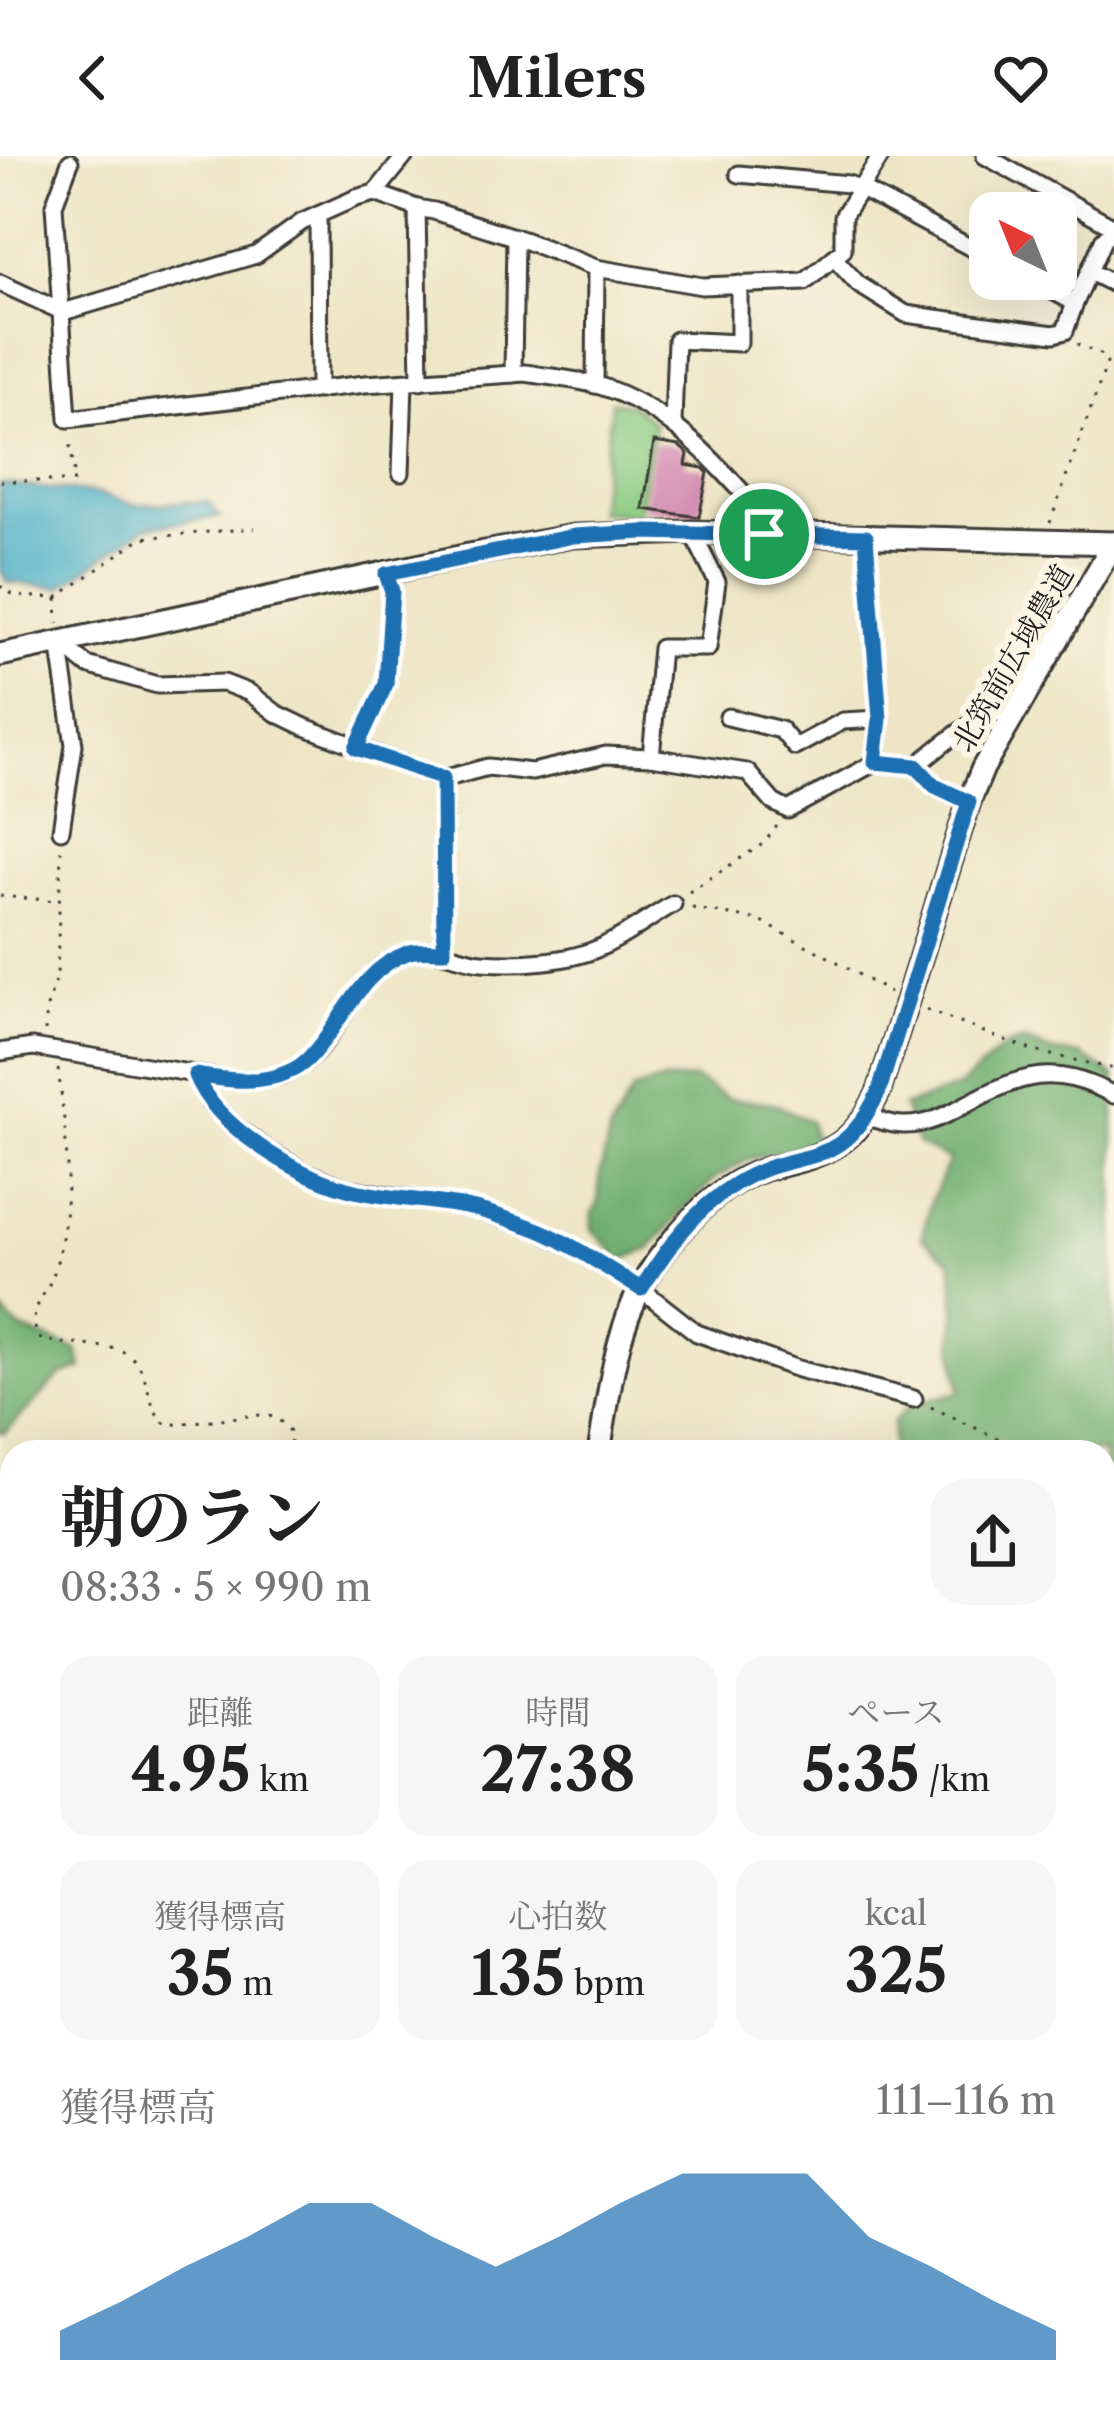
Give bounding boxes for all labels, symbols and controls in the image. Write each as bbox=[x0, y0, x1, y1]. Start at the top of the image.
icon: back bbox=[60, 45, 126, 111]
text: Milers bbox=[467, 45, 647, 111]
icon: heart bbox=[988, 45, 1054, 111]
north arrow bbox=[969, 192, 1077, 300]
map controls bbox=[969, 192, 1077, 300]
pin bbox=[713, 483, 815, 585]
icon: arrive bbox=[731, 501, 797, 567]
street label: 北筑前広域農道 bbox=[944, 558, 1082, 758]
text: 朝のラン bbox=[60, 1477, 324, 1558]
button: share bbox=[930, 1479, 1056, 1605]
text: 08:33 · 5 × 990 m bbox=[60, 1563, 371, 1611]
text: 距離 bbox=[187, 1692, 253, 1733]
text: 時間 bbox=[525, 1692, 591, 1733]
text: ペース bbox=[847, 1692, 945, 1733]
text: 4.95 bbox=[131, 1733, 251, 1807]
text: 27:38 bbox=[480, 1733, 636, 1807]
text: 5:35 bbox=[802, 1733, 920, 1807]
text: km bbox=[251, 1759, 309, 1800]
text: /km bbox=[920, 1759, 990, 1800]
text: kcal bbox=[865, 1893, 927, 1934]
text: 獲得標高 bbox=[154, 1896, 286, 1937]
text: 心拍数 bbox=[509, 1896, 608, 1937]
text: 325 bbox=[845, 1934, 947, 2008]
text: 35 bbox=[167, 1937, 234, 2011]
text: 135 bbox=[471, 1937, 565, 2011]
text: m bbox=[234, 1963, 273, 2004]
text: bpm bbox=[565, 1963, 645, 2004]
text: 111–116 m bbox=[876, 2076, 1056, 2124]
text: 獲得標高 bbox=[60, 2083, 216, 2131]

